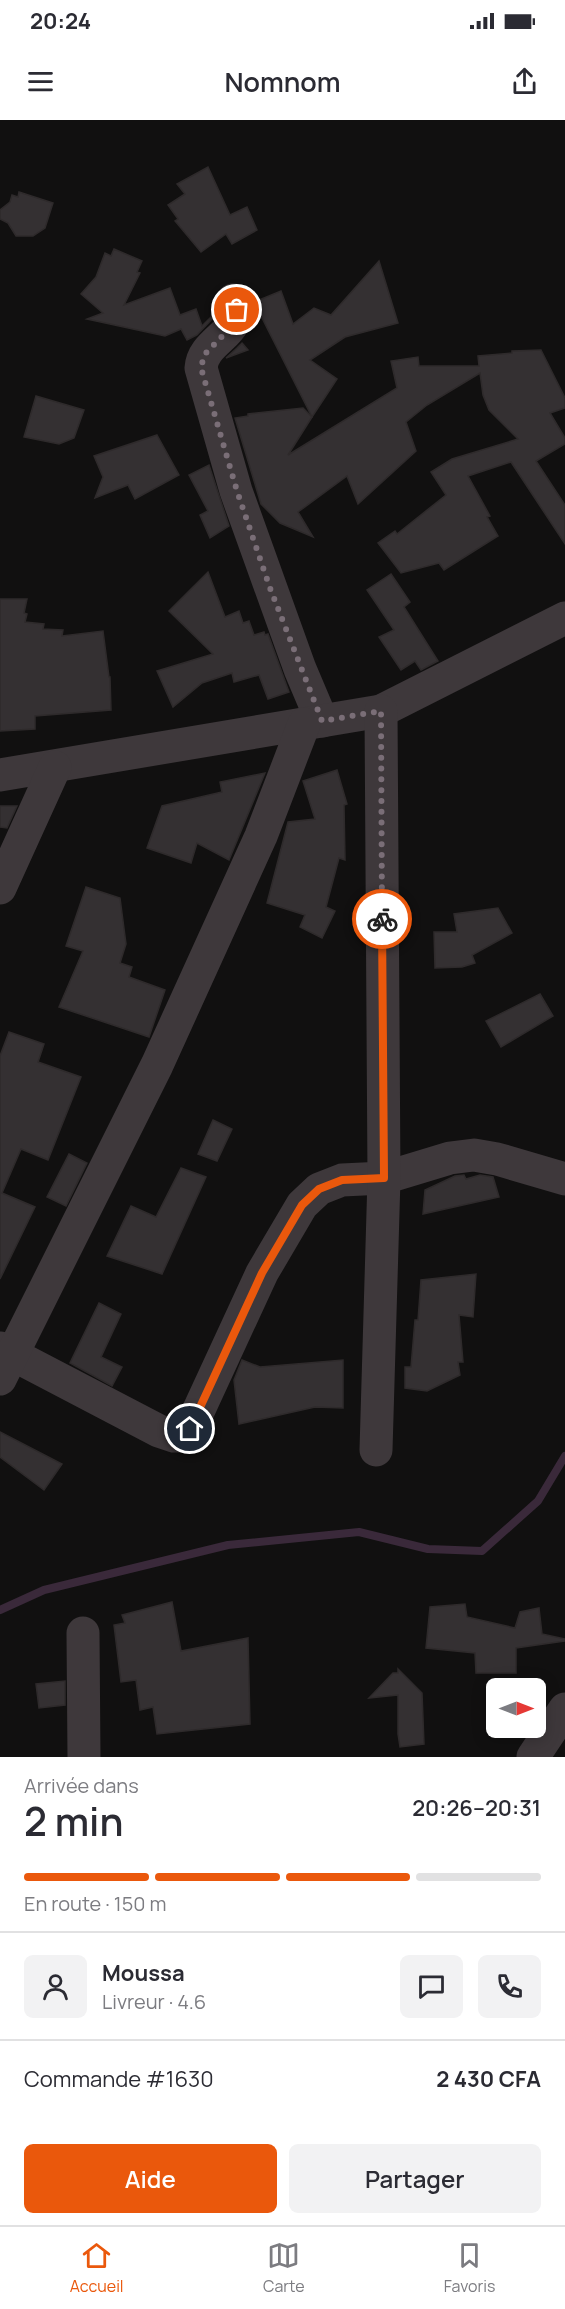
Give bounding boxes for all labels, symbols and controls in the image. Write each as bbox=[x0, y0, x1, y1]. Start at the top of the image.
text: 20:24 bbox=[30, 6, 91, 36]
text: Nomnom bbox=[224, 63, 341, 100]
icon: menu bbox=[24, 65, 57, 98]
icon: share bbox=[508, 65, 541, 98]
pin bbox=[211, 284, 262, 335]
icon: bag bbox=[220, 293, 253, 326]
courier bbox=[352, 889, 412, 949]
icon: bike bbox=[366, 903, 399, 936]
pin bbox=[164, 1403, 215, 1454]
icon: home bbox=[173, 1412, 206, 1445]
north arrow bbox=[486, 1678, 546, 1738]
map controls bbox=[486, 1678, 546, 1738]
text: Arrivée dans bbox=[24, 1772, 139, 1799]
text: 20:26–20:31 bbox=[412, 1793, 541, 1823]
text: 2 min bbox=[24, 1794, 123, 1848]
text: En route · 150 m bbox=[24, 1890, 166, 1917]
button: person bbox=[24, 1955, 87, 2018]
button: chat bbox=[400, 1955, 463, 2018]
button: phone bbox=[478, 1955, 541, 2018]
text: Moussa bbox=[102, 1958, 185, 1988]
text: Livreur · 4.6 bbox=[102, 1988, 206, 2015]
text: Commande #1630 bbox=[24, 2064, 214, 2094]
text: 2 430 CFA bbox=[436, 2064, 541, 2094]
button: Aide bbox=[24, 2144, 277, 2213]
button: Partager bbox=[289, 2144, 541, 2213]
tab: Accueil bbox=[70, 2239, 124, 2297]
tab: Carte bbox=[263, 2239, 305, 2297]
tab: Favoris bbox=[444, 2239, 495, 2297]

